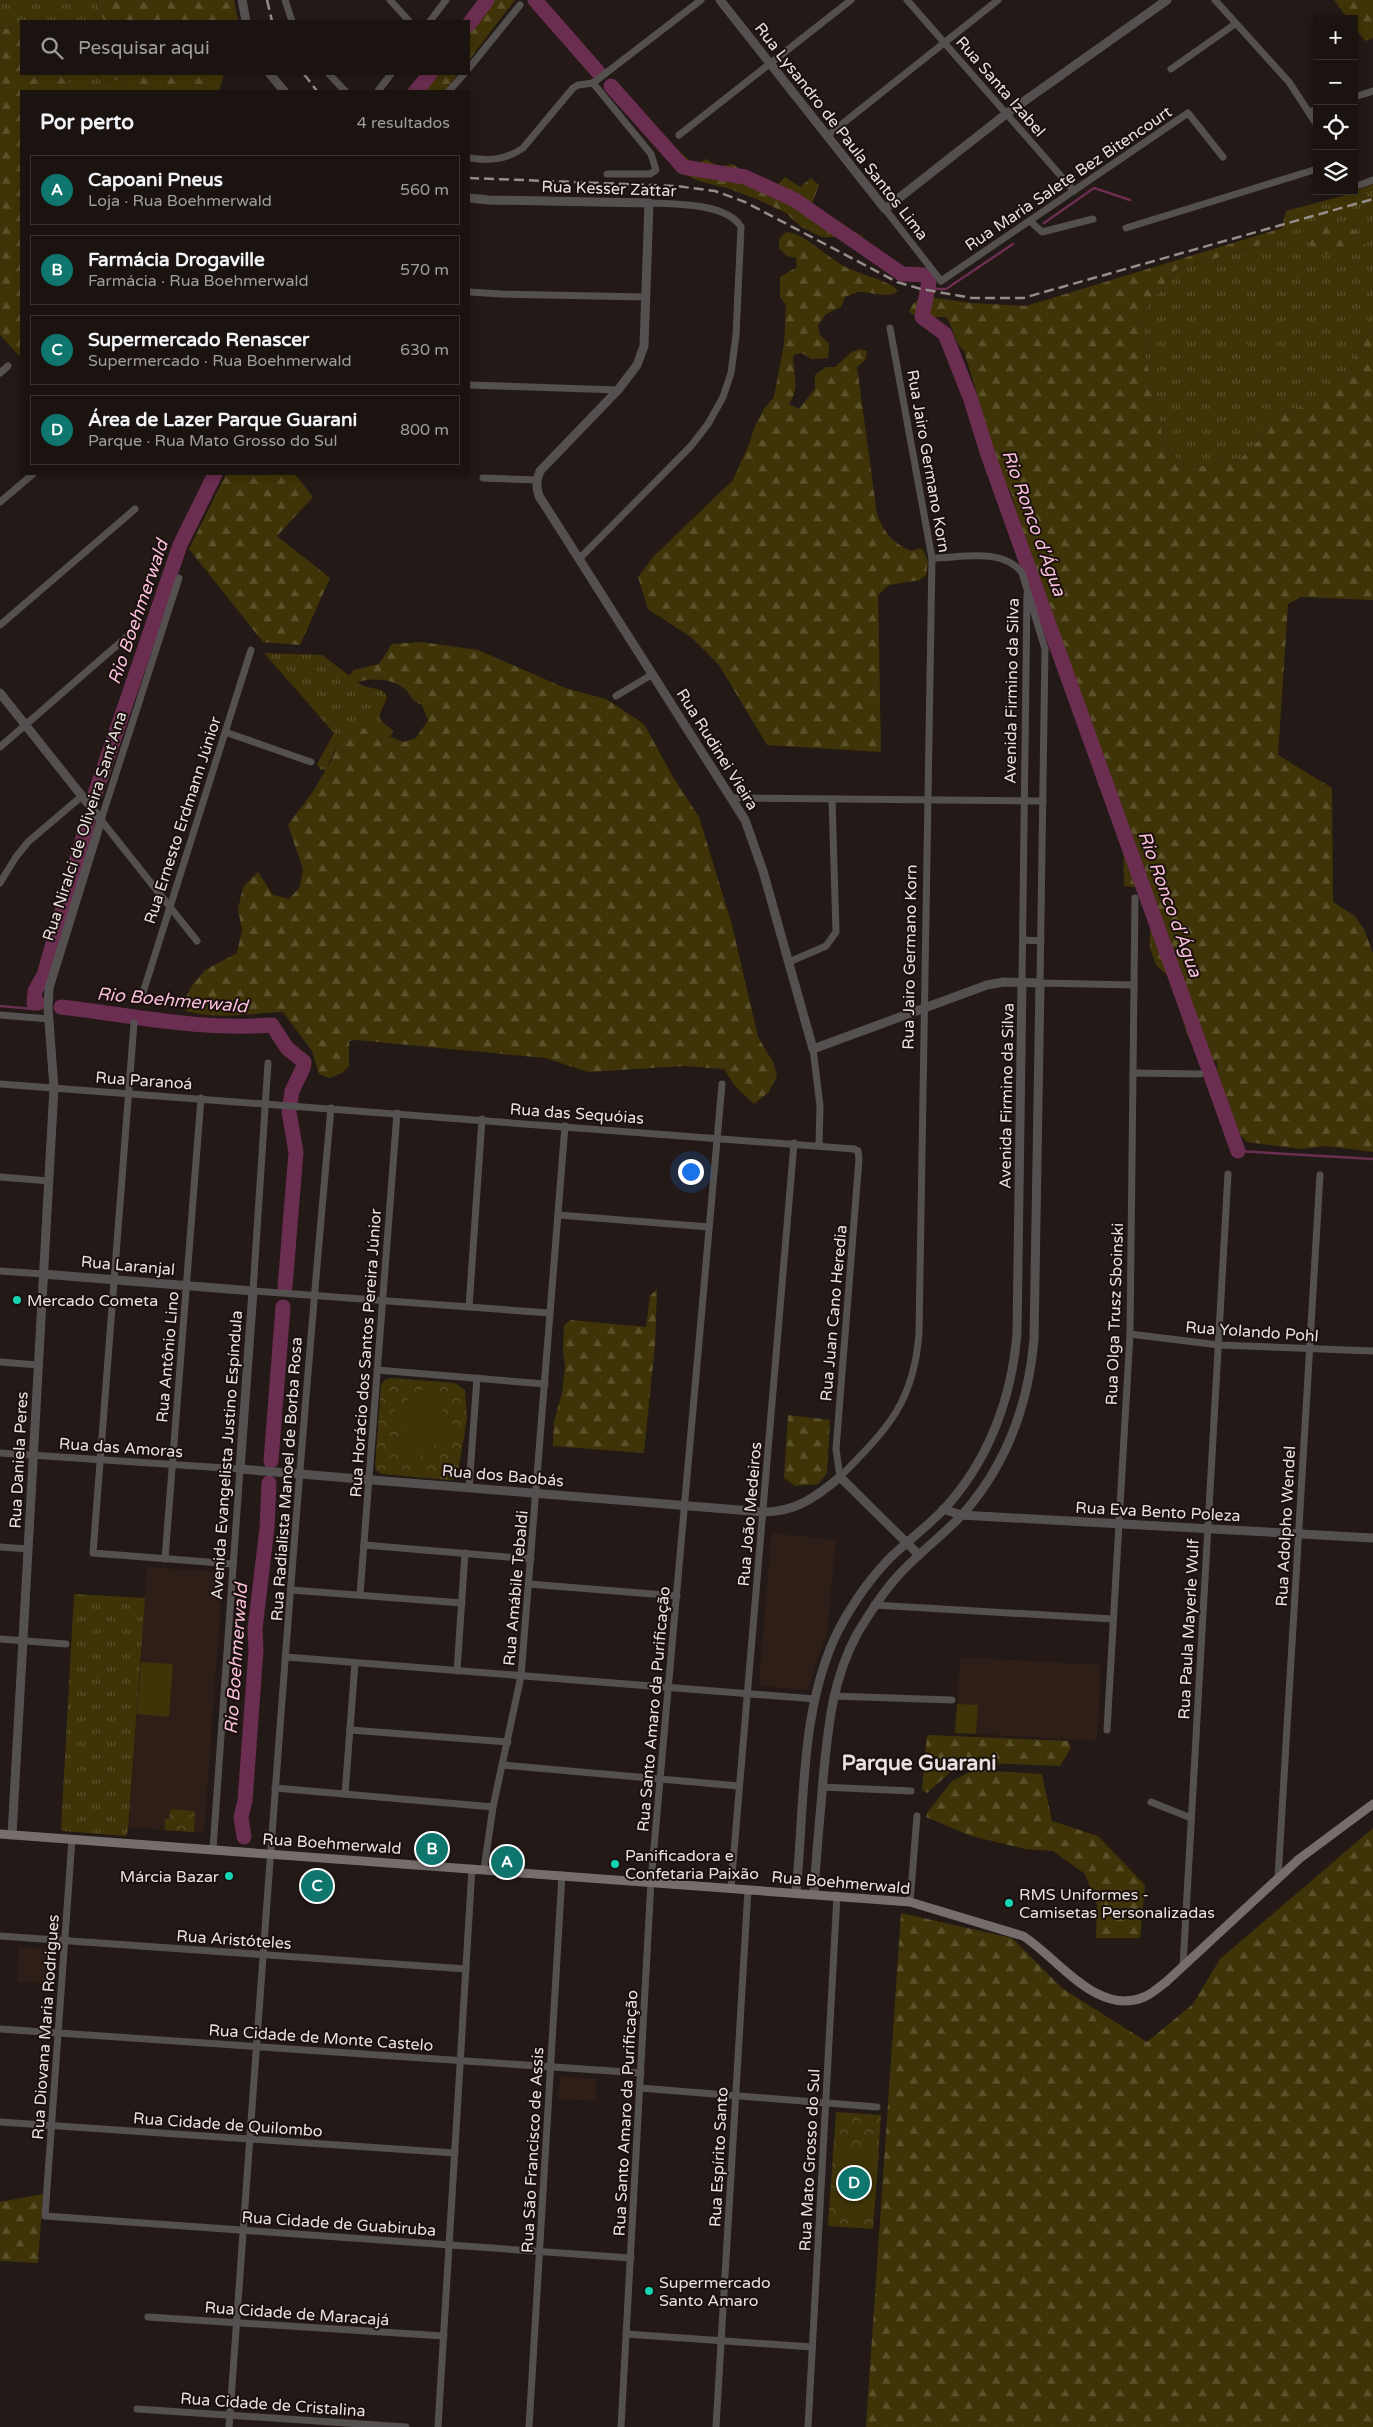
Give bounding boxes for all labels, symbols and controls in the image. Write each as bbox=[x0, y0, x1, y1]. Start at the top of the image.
map controls bbox=[1313, 15, 1358, 195]
button: + bbox=[1313, 15, 1358, 60]
street label: Rua Lysandro de Paula Santos Lima bbox=[750, 19, 932, 244]
search box bbox=[20, 20, 470, 75]
street label: Rua Santa Izabel bbox=[951, 32, 1049, 141]
icon: search bbox=[38, 34, 66, 62]
text: Pesquisar aqui bbox=[78, 37, 210, 59]
button: − bbox=[1313, 60, 1358, 105]
street label: Rua Maria Salete Bez Bitencourt bbox=[961, 102, 1176, 256]
button: locate bbox=[1313, 105, 1358, 150]
text: Por perto bbox=[40, 110, 134, 135]
text: 4 resultados bbox=[357, 113, 450, 133]
button: layers bbox=[1313, 150, 1358, 195]
text: Capoani Pneus bbox=[88, 169, 223, 191]
street label: Rua Kesser Zattar bbox=[541, 177, 678, 201]
text: A bbox=[51, 180, 63, 200]
text: 560 m bbox=[400, 180, 449, 200]
text: Loja · Rua Boehmerwald bbox=[88, 191, 272, 211]
text: Farmácia Drogaville bbox=[88, 249, 265, 271]
text: B bbox=[51, 260, 63, 280]
text: 570 m bbox=[400, 260, 449, 280]
text: Farmácia · Rua Boehmerwald bbox=[88, 271, 309, 291]
text: Supermercado Renascer bbox=[88, 329, 309, 351]
text: C bbox=[51, 340, 63, 360]
text: 630 m bbox=[400, 340, 449, 360]
text: Supermercado · Rua Boehmerwald bbox=[88, 351, 352, 371]
street label: Rua Jairo Germano Korn bbox=[902, 368, 954, 554]
text: Área de Lazer Parque Guarani bbox=[88, 409, 357, 431]
text: D bbox=[51, 420, 63, 440]
text: 800 m bbox=[400, 420, 449, 440]
text: Parque · Rua Mato Grosso do Sul bbox=[88, 431, 337, 451]
water label: Rio Ronco d'Água bbox=[997, 447, 1071, 600]
water label: Rio Boehmerwald bbox=[103, 534, 174, 687]
street label: Avenida Firmino da Silva bbox=[1000, 598, 1024, 784]
street label: Rua Rudinei Vieira bbox=[672, 685, 763, 814]
street label: Rua Niralci de Oliveira Sant'Ana bbox=[38, 709, 132, 944]
street label: Rua Ernesto Erdmann Júnior bbox=[140, 713, 226, 927]
water label: Rio Ronco d'Água bbox=[1133, 828, 1207, 981]
street label: Rua Jairo Germano Korn bbox=[898, 864, 922, 1050]
water label: Rio Boehmerwald bbox=[96, 982, 251, 1018]
street label: Avenida Firmino da Silva bbox=[995, 1003, 1019, 1189]
street label: Rua Paranoá bbox=[95, 1068, 193, 1094]
street label: Rua das Sequóias bbox=[509, 1099, 645, 1129]
your location bbox=[678, 1159, 704, 1185]
street label: Rua Horácio dos Santos Pereira Júnior bbox=[346, 1207, 386, 1498]
street label: Rua Olga Trusz Sboinski bbox=[1102, 1222, 1128, 1406]
street label: Rua Juan Cano Heredia bbox=[816, 1224, 852, 1402]
street label: Rua Laranjal bbox=[80, 1252, 176, 1280]
place label: Mercado Cometa bbox=[27, 1291, 158, 1311]
street label: Rua Antônio Lino bbox=[152, 1291, 184, 1424]
marker: Mercado Cometa bbox=[11, 1294, 23, 1306]
street label: Avenida Evangelista Justino Espíndula bbox=[207, 1310, 247, 1600]
street label: Rua Yolando Pohl bbox=[1185, 1317, 1319, 1347]
street label: Rua Radialista Manoel de Borba Rosa bbox=[267, 1336, 307, 1622]
street label: Rua Daniela Peres bbox=[5, 1391, 33, 1529]
street label: Rua das Amoras bbox=[58, 1434, 184, 1462]
street label: Rua João Medeiros bbox=[734, 1441, 766, 1587]
street label: Rua Adolpho Wendel bbox=[1272, 1445, 1300, 1607]
street label: Rua dos Baobás bbox=[441, 1461, 565, 1491]
street label: Rua Eva Bento Poleza bbox=[1075, 1498, 1241, 1526]
street label: Rua Amábile Tebaldi bbox=[499, 1509, 533, 1667]
street label: Rua Paula Mayerle Wulf bbox=[1174, 1537, 1204, 1720]
water label: Rio Boehmerwald bbox=[220, 1580, 252, 1735]
street label: Rua Santo Amaro da Purificação bbox=[633, 1585, 675, 1833]
district label: Parque Guarani bbox=[842, 1751, 996, 1776]
street label: Rua Boehmerwald bbox=[262, 1829, 402, 1859]
pin: B bbox=[416, 1830, 448, 1868]
pin: A bbox=[491, 1843, 523, 1881]
place label: Panificadora e Confetaria Paixão bbox=[625, 1846, 759, 1884]
marker: Panificadora e Confetaria Paixão bbox=[609, 1858, 621, 1870]
place label: Márcia Bazar bbox=[120, 1867, 220, 1887]
pin: C bbox=[301, 1867, 333, 1905]
street label: Rua Boehmerwald bbox=[771, 1867, 911, 1899]
marker: Márcia Bazar bbox=[223, 1870, 235, 1882]
place label: RMS Uniformes - Camisetas Personalizadas bbox=[1019, 1885, 1215, 1923]
marker: RMS Uniformes - Camisetas Personalizadas bbox=[1003, 1897, 1015, 1909]
street label: Rua Diovana Maria Rodrigues bbox=[28, 1914, 64, 2140]
street label: Rua Aristóteles bbox=[176, 1926, 292, 1954]
street label: Rua Santo Amaro da Purificação bbox=[610, 1989, 642, 2237]
street label: Rua Cidade de Monte Castelo bbox=[208, 2020, 434, 2056]
street label: Rua São Francisco de Assis bbox=[518, 2047, 548, 2253]
street label: Rua Mato Grosso do Sul bbox=[795, 2068, 825, 2252]
street label: Rua Espírito Santo bbox=[705, 2086, 733, 2228]
street label: Rua Cidade de Quilombo bbox=[133, 2108, 323, 2142]
pin: D bbox=[838, 2164, 870, 2202]
street label: Rua Cidade de Guabiruba bbox=[241, 2207, 437, 2241]
place label: Supermercado Santo Amaro bbox=[659, 2273, 771, 2311]
marker: Supermercado Santo Amaro bbox=[643, 2285, 655, 2297]
street label: Rua Cidade de Maracajá bbox=[204, 2298, 390, 2330]
street label: Rua Cidade de Cristalina bbox=[180, 2389, 366, 2421]

